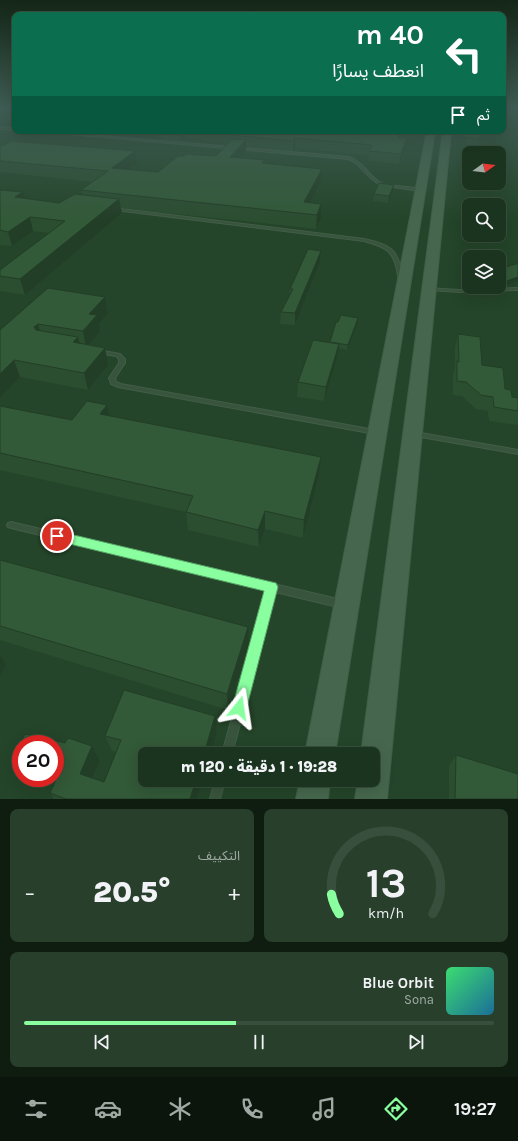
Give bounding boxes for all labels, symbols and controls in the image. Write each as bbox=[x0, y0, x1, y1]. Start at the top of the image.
text: 40 m bbox=[356, 18, 424, 51]
icon: left bbox=[438, 28, 490, 80]
text: انعطف يسارًا bbox=[332, 60, 424, 82]
icon: arrive bbox=[447, 104, 469, 126]
text: ثم bbox=[477, 106, 490, 124]
north arrow bbox=[462, 146, 506, 190]
map controls bbox=[462, 146, 506, 294]
button: search bbox=[462, 198, 506, 242]
button: layers bbox=[462, 250, 506, 294]
pin bbox=[40, 519, 74, 553]
icon: arrive bbox=[46, 525, 68, 547]
position arrow bbox=[218, 687, 260, 729]
speed limit sign: 20 bbox=[12, 735, 64, 787]
text: 19:28 · 1 دقيقة · 120 m bbox=[181, 758, 337, 776]
text: التكييف bbox=[198, 848, 240, 863]
text: 13 bbox=[366, 858, 406, 906]
text: 20.5° bbox=[93, 874, 171, 910]
text: − bbox=[24, 880, 36, 906]
text: + bbox=[228, 880, 240, 906]
text: km/h bbox=[368, 904, 404, 921]
text: Blue Orbit bbox=[362, 974, 434, 992]
text: Sona bbox=[404, 992, 434, 1007]
icon: previous bbox=[91, 1031, 113, 1053]
icon: pause bbox=[248, 1031, 270, 1053]
icon: next bbox=[405, 1031, 427, 1053]
icon: filters bbox=[22, 1095, 50, 1123]
icon: car bbox=[94, 1095, 122, 1123]
icon: climate bbox=[166, 1095, 194, 1123]
icon: phone bbox=[238, 1095, 266, 1123]
icon: music bbox=[310, 1095, 338, 1123]
icon: directions bbox=[382, 1095, 410, 1123]
text: 19:27 bbox=[454, 1098, 496, 1120]

